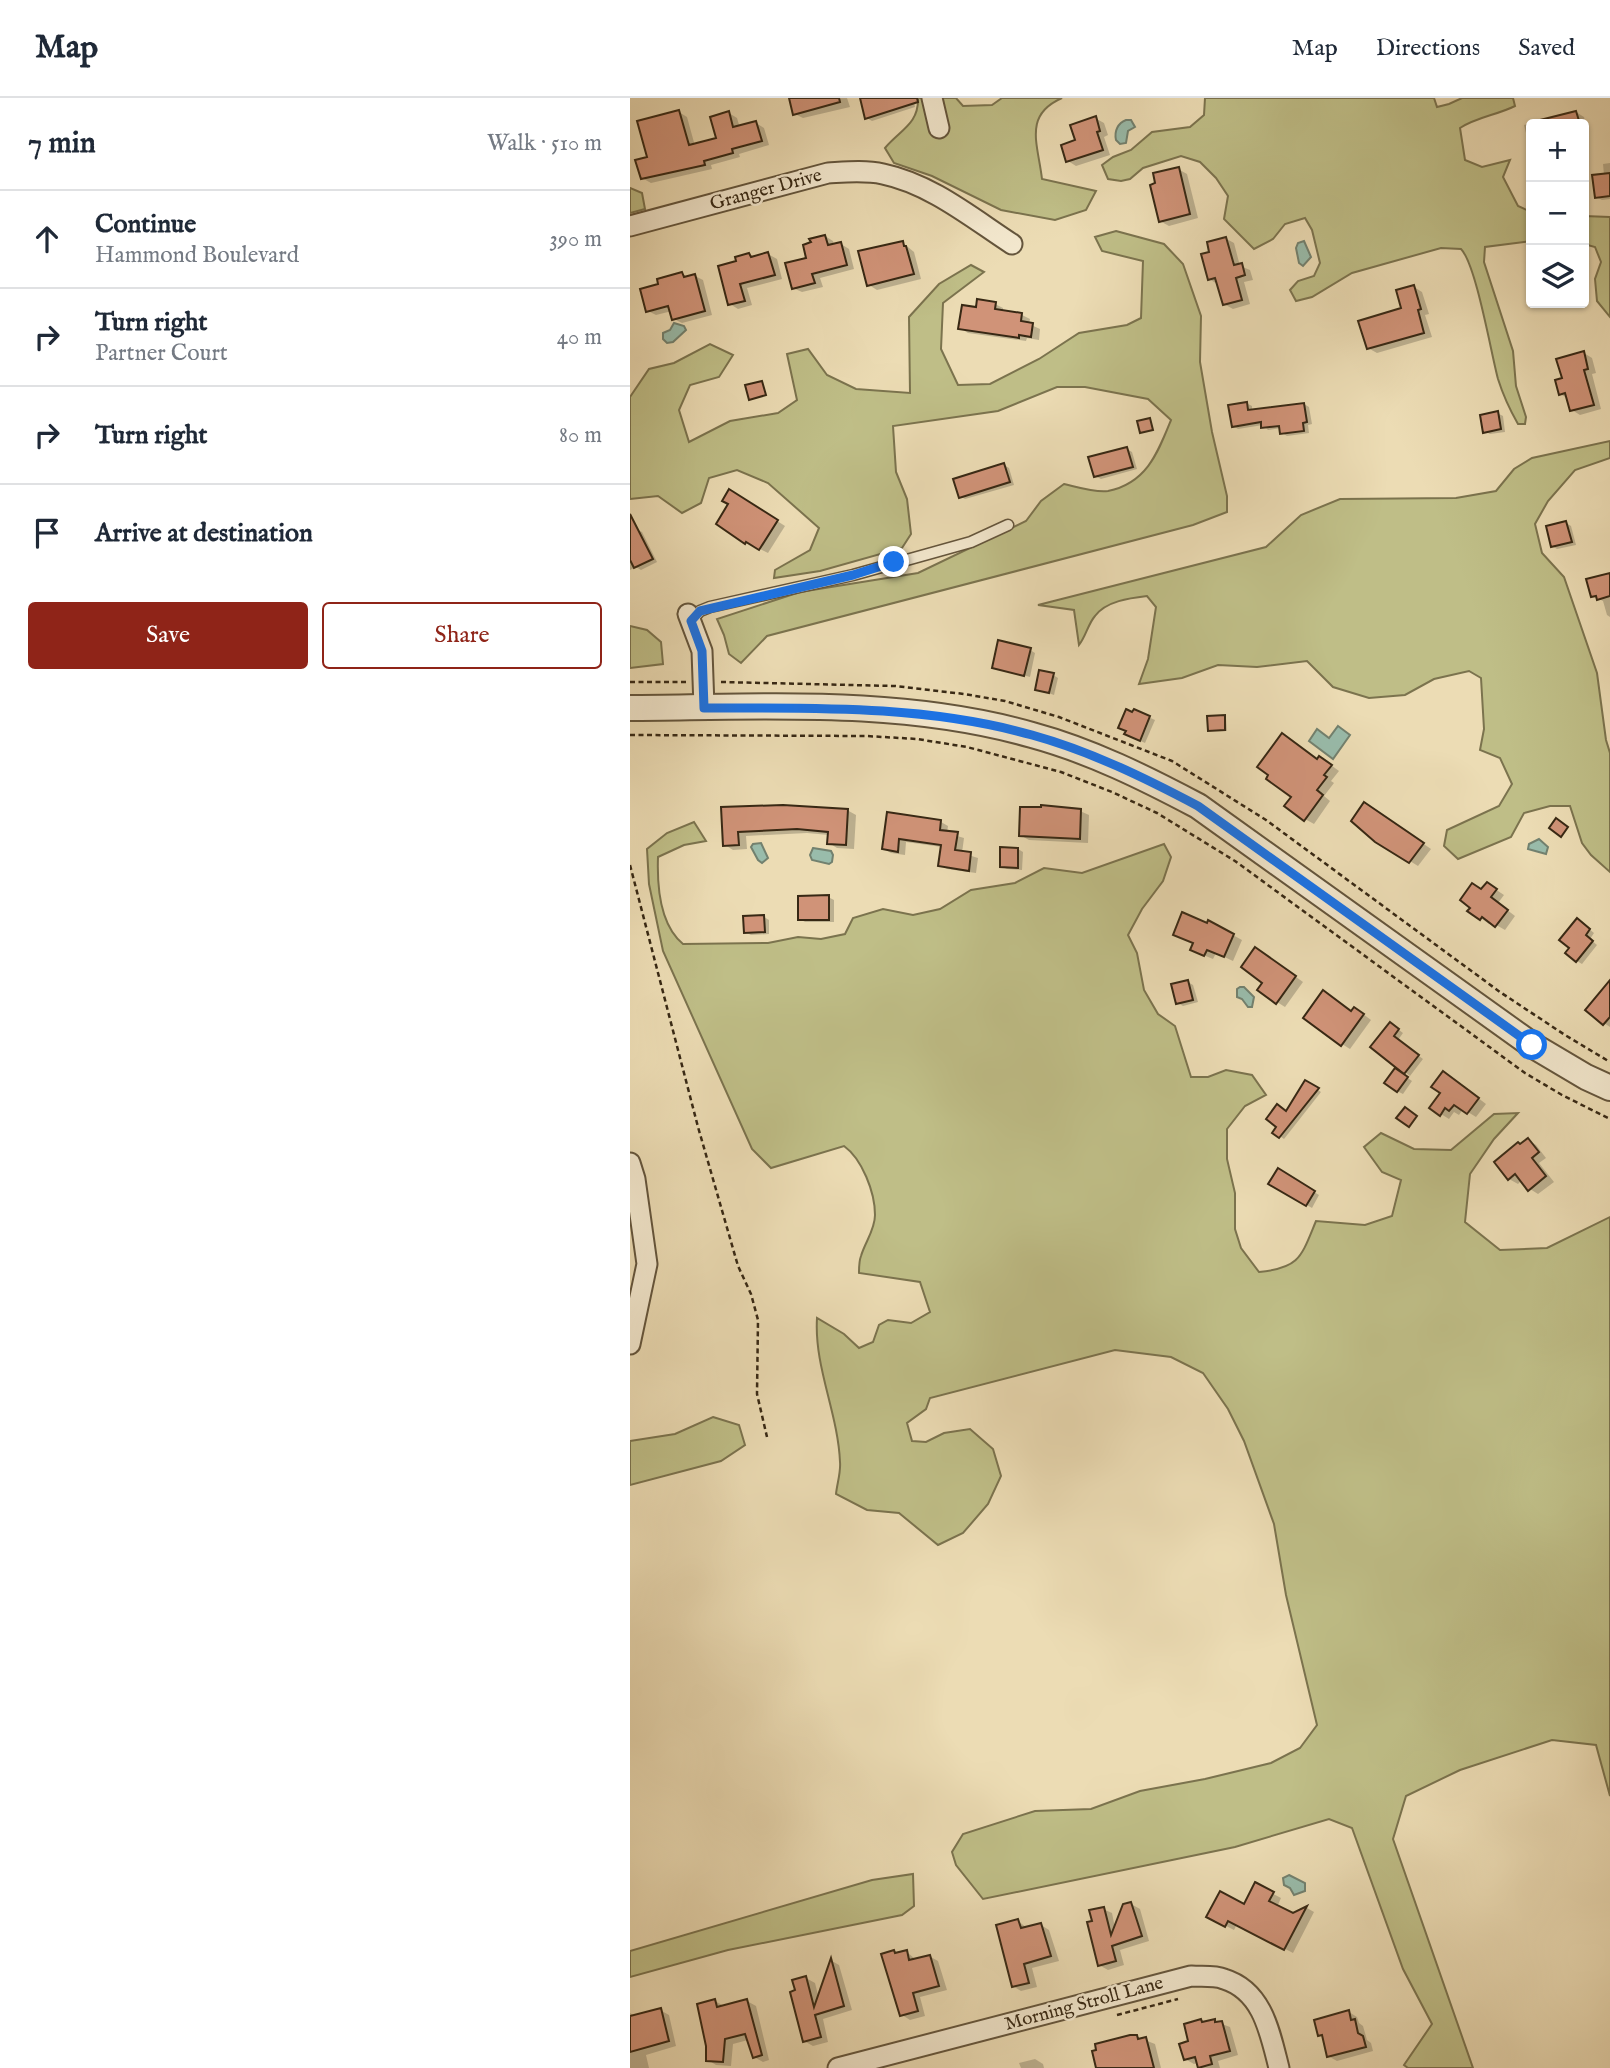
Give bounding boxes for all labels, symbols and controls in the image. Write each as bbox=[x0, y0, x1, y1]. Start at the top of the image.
text: Map bbox=[35, 27, 98, 69]
text: Map bbox=[1292, 33, 1338, 64]
text: Directions bbox=[1376, 33, 1480, 64]
text: Saved bbox=[1518, 33, 1575, 64]
map controls bbox=[1526, 119, 1589, 308]
button: + bbox=[1526, 119, 1589, 182]
text: 7 min bbox=[28, 125, 96, 163]
text: Walk · 510 m bbox=[487, 129, 602, 158]
street label: Granger Drive bbox=[707, 163, 825, 216]
button: − bbox=[1526, 182, 1589, 245]
text: Continue bbox=[95, 208, 196, 241]
icon: ahead bbox=[28, 220, 66, 258]
text: 390 m bbox=[549, 225, 602, 254]
text: Hammond Boulevard bbox=[95, 241, 299, 270]
button: layers bbox=[1526, 245, 1589, 308]
text: Turn right bbox=[95, 306, 208, 339]
icon: right bbox=[28, 318, 66, 356]
text: 40 m bbox=[557, 323, 602, 352]
text: Partner Court bbox=[95, 339, 228, 368]
icon: right bbox=[28, 416, 66, 454]
text: Turn right bbox=[95, 419, 208, 452]
text: 80 m bbox=[559, 421, 602, 450]
icon: arrive bbox=[28, 514, 66, 552]
text: Arrive at destination bbox=[95, 517, 313, 550]
route end bbox=[878, 546, 909, 577]
button: Save bbox=[28, 602, 308, 669]
button: Share bbox=[322, 602, 602, 669]
route start bbox=[1516, 1029, 1547, 1060]
street label: Morning Stroll Lane bbox=[1002, 1971, 1166, 2037]

